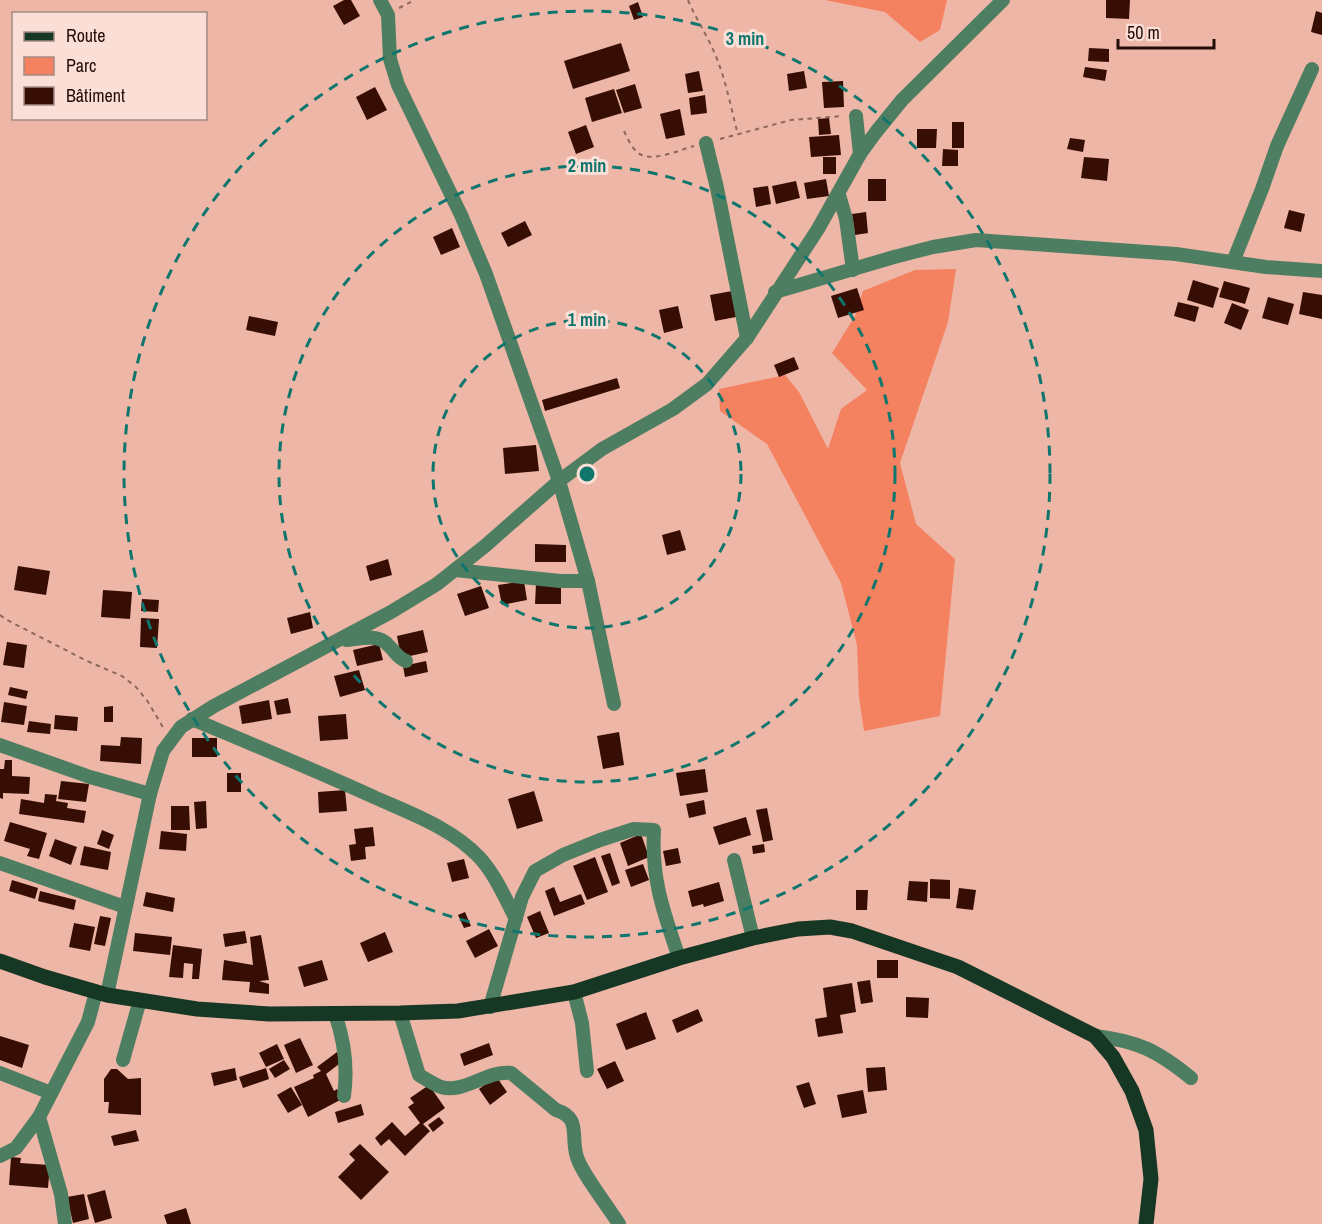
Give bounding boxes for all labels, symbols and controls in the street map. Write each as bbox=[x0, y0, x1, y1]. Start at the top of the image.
legend bbox=[12, 12, 207, 120]
scale bar bbox=[1118, 12, 1214, 50]
text: 50 m bbox=[1127, 20, 1160, 45]
text: Route bbox=[66, 23, 105, 48]
text: 3 min bbox=[726, 26, 764, 51]
text: Parc bbox=[66, 53, 96, 78]
text: Bâtiment bbox=[66, 83, 125, 108]
text: 2 min bbox=[568, 153, 606, 178]
text: 1 min bbox=[568, 307, 606, 332]
centre of rings bbox=[577, 464, 597, 484]

